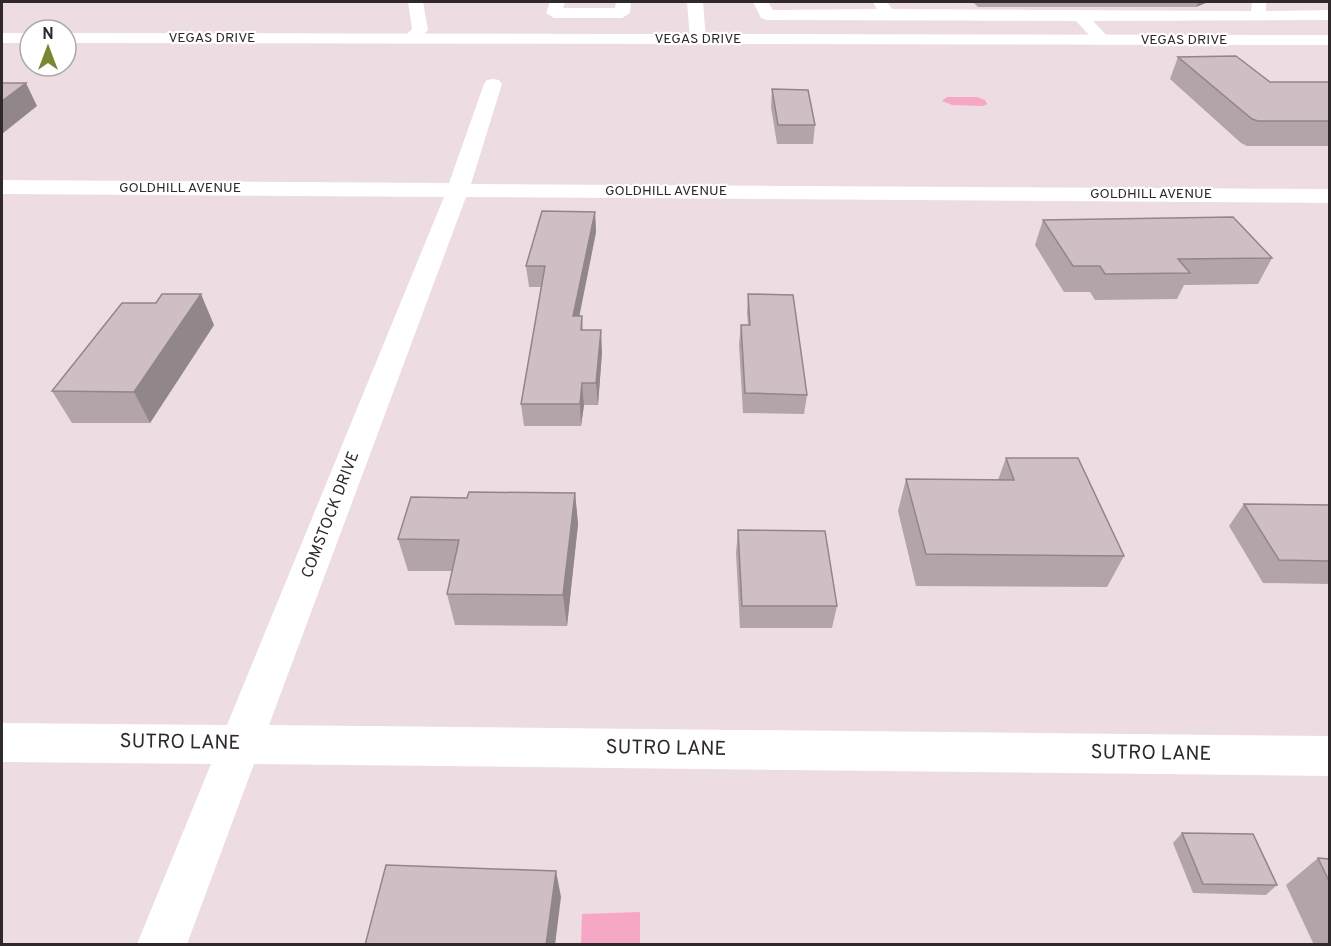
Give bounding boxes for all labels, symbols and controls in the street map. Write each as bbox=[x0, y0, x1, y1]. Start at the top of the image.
north arrow bbox=[18, 18, 78, 78]
text: N bbox=[42, 25, 54, 45]
street label: VEGAS DRIVE bbox=[168, 30, 256, 47]
street label: VEGAS DRIVE bbox=[654, 31, 742, 48]
street label: VEGAS DRIVE bbox=[1140, 32, 1228, 49]
street label: GOLDHILL AVENUE bbox=[119, 180, 241, 197]
street label: GOLDHILL AVENUE bbox=[605, 183, 727, 200]
street label: GOLDHILL AVENUE bbox=[1090, 186, 1212, 203]
street label: COMSTOCK DRIVE bbox=[298, 449, 364, 581]
street label: SUTRO LANE bbox=[119, 729, 241, 757]
street label: SUTRO LANE bbox=[605, 735, 727, 763]
street label: SUTRO LANE bbox=[1090, 740, 1212, 768]

